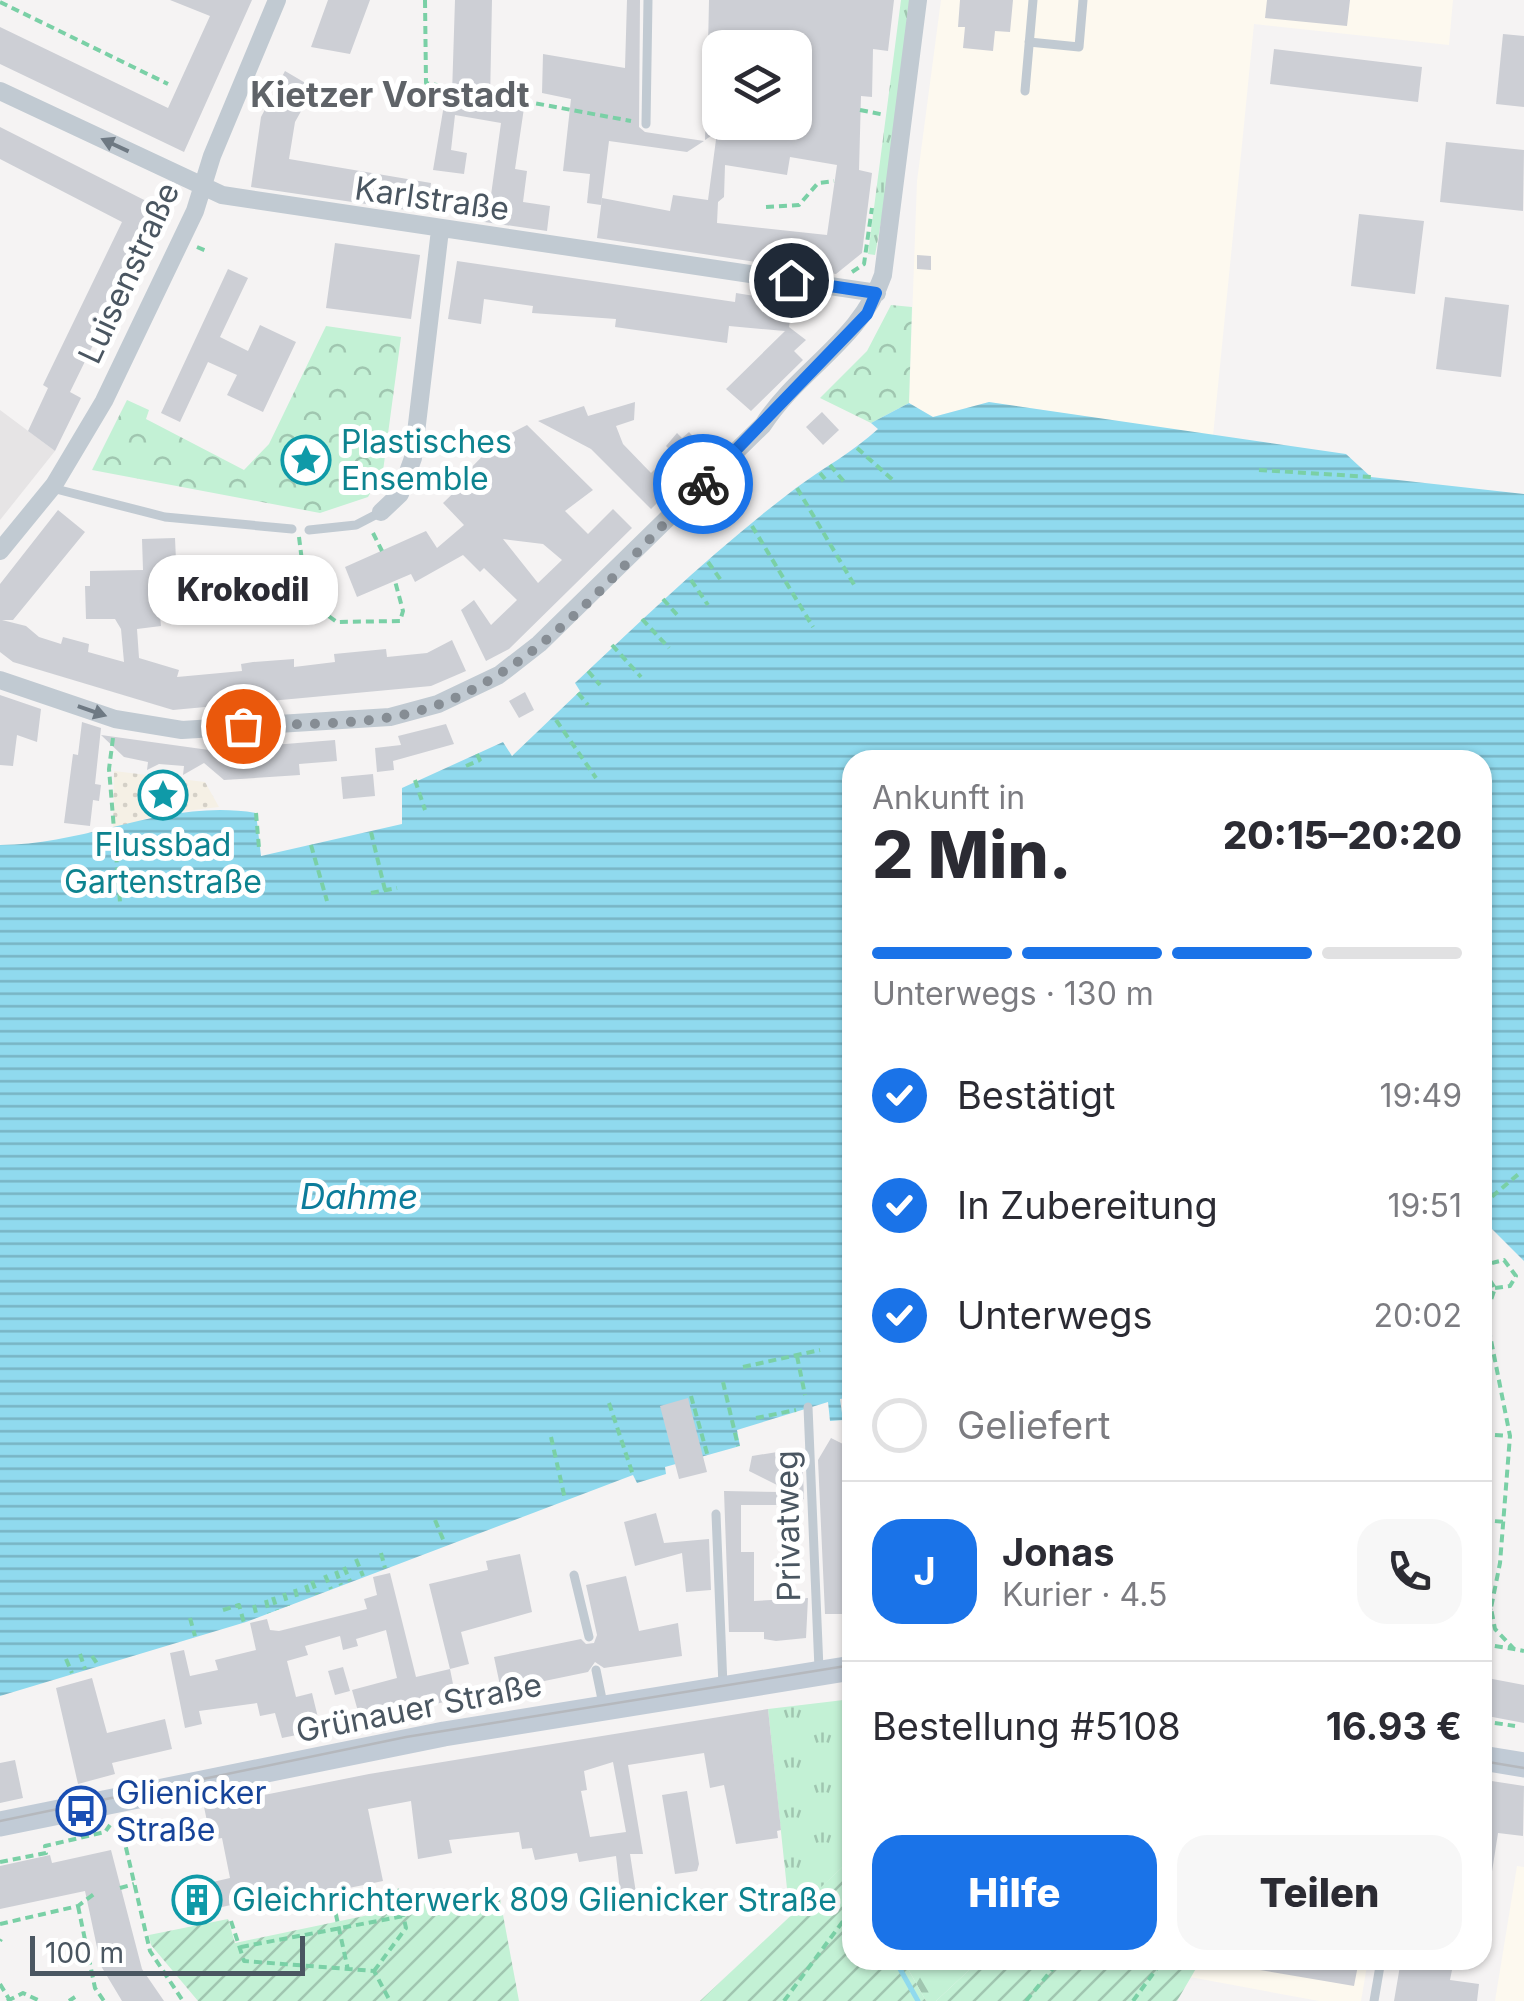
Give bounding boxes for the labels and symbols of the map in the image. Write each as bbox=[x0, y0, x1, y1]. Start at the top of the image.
district label: Kietzer Vorstadt bbox=[250, 73, 530, 115]
one-way arrow bbox=[100, 136, 129, 153]
street label: Karlstraße bbox=[352, 168, 512, 229]
street label: Luisenstraße bbox=[70, 176, 187, 369]
pin bbox=[749, 238, 834, 323]
place label: Plastisches Ensemble bbox=[341, 422, 512, 498]
place icon: Plastisches Ensemble bbox=[280, 434, 332, 486]
courier bbox=[653, 434, 753, 534]
callout: Krokodil bbox=[148, 556, 338, 626]
pin bbox=[201, 684, 286, 769]
one-way arrow bbox=[77, 704, 107, 719]
place icon: Flussbad Gartenstraße bbox=[137, 769, 189, 821]
place label: Flussbad Gartenstraße bbox=[64, 825, 262, 901]
water label: Dahme bbox=[300, 1175, 418, 1217]
street label: Privatweg bbox=[767, 1450, 808, 1602]
street label: Grünauer Straße bbox=[293, 1665, 545, 1750]
place label: Glienicker Straße bbox=[116, 1773, 267, 1849]
bus stop icon: Glienicker Straße bbox=[55, 1785, 107, 1837]
building icon: Gleichrichterwerk 809 Glienicker Straße bbox=[171, 1874, 223, 1926]
place label: Gleichrichterwerk 809 Glienicker Straße bbox=[232, 1880, 837, 1919]
scale bar bbox=[30, 1931, 305, 1976]

